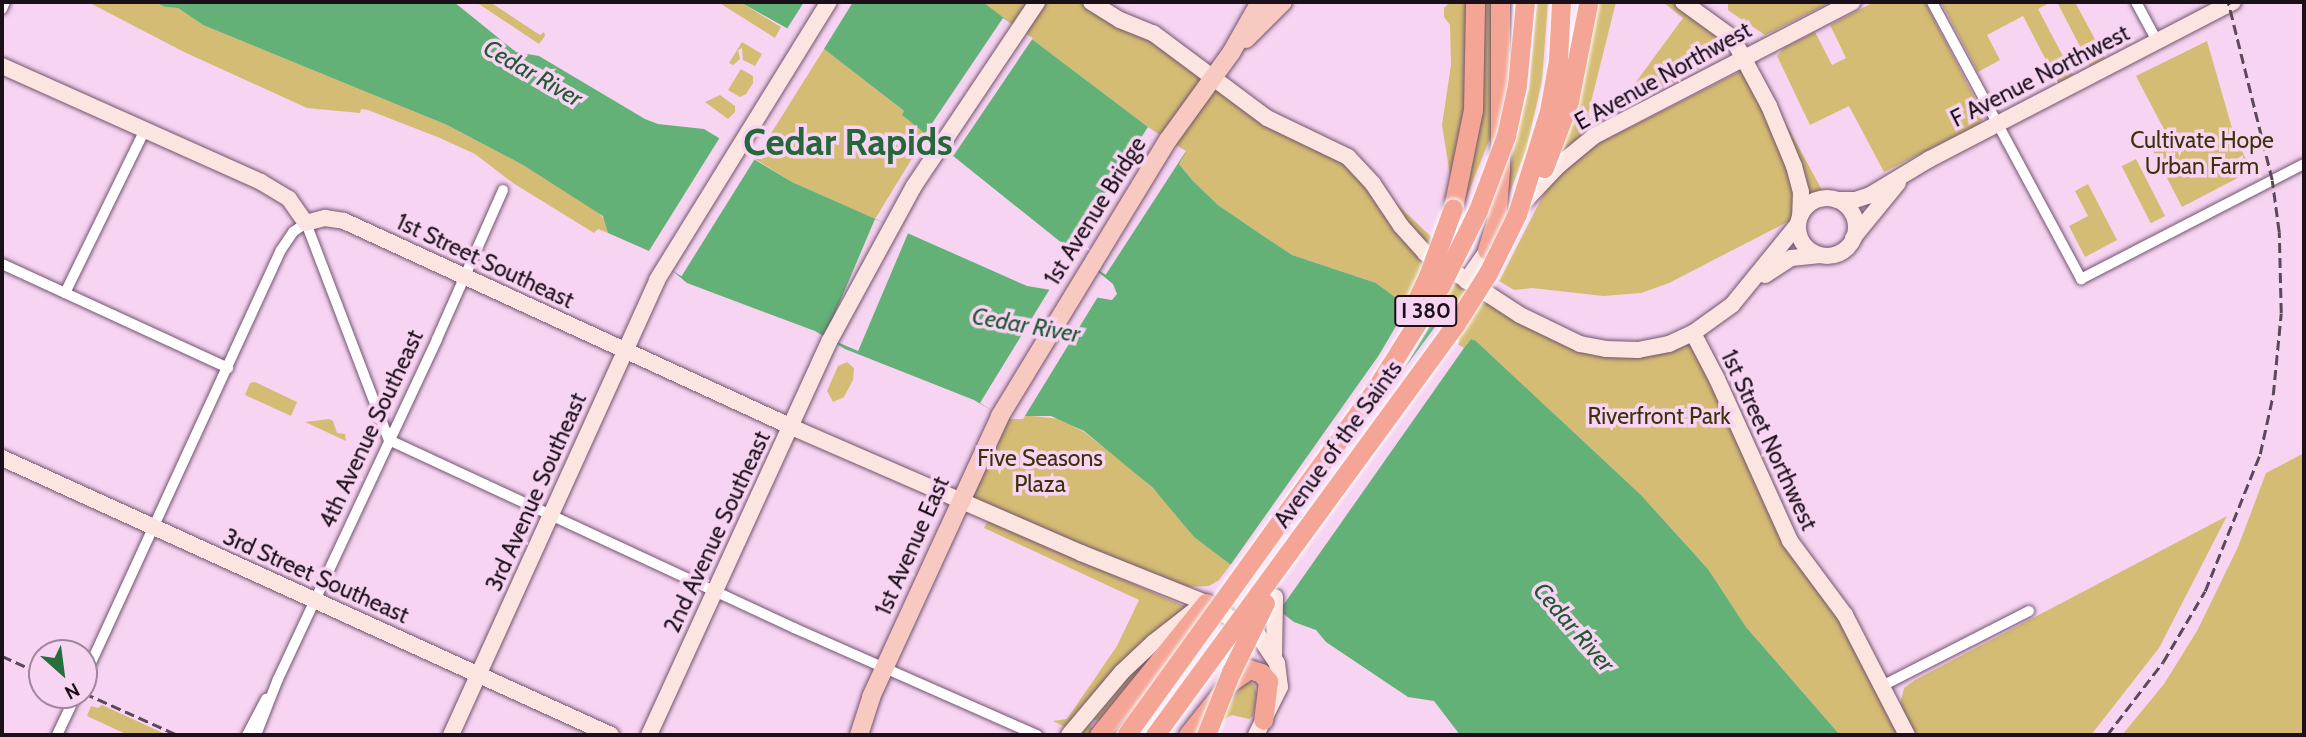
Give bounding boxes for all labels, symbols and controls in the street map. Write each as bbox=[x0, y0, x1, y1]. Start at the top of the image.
street label: E Avenue Northwest bbox=[1570, 16, 1756, 136]
street label: F Avenue Northwest bbox=[1946, 19, 2134, 133]
water label: Cedar River bbox=[479, 33, 587, 113]
district label: Cedar Rapids bbox=[743, 120, 953, 164]
park label: Cultivate Hope Urban Farm bbox=[2130, 126, 2274, 180]
street label: 1st Avenue Bridge bbox=[1038, 132, 1152, 290]
street label: 1st Street Southeast bbox=[392, 208, 578, 314]
road number: I 380 bbox=[1393, 294, 1459, 328]
water label: Cedar River bbox=[970, 301, 1082, 349]
street label: 4th Avenue Southeast bbox=[313, 326, 429, 532]
street label: 1st Street Northwest bbox=[1715, 346, 1823, 534]
street label: Avenue of the Saints bbox=[1268, 355, 1408, 533]
street label: 3rd Avenue Southeast bbox=[480, 389, 592, 595]
park label: Riverfront Park bbox=[1587, 402, 1731, 430]
street label: 2nd Avenue Southeast bbox=[658, 427, 776, 637]
park label: Five Seasons Plaza bbox=[977, 444, 1103, 498]
street label: 1st Avenue East bbox=[869, 472, 955, 620]
street label: 3rd Street Southeast bbox=[219, 523, 413, 629]
water label: Cedar River bbox=[1527, 576, 1621, 678]
north arrow bbox=[28, 639, 98, 709]
text: N bbox=[61, 678, 83, 705]

